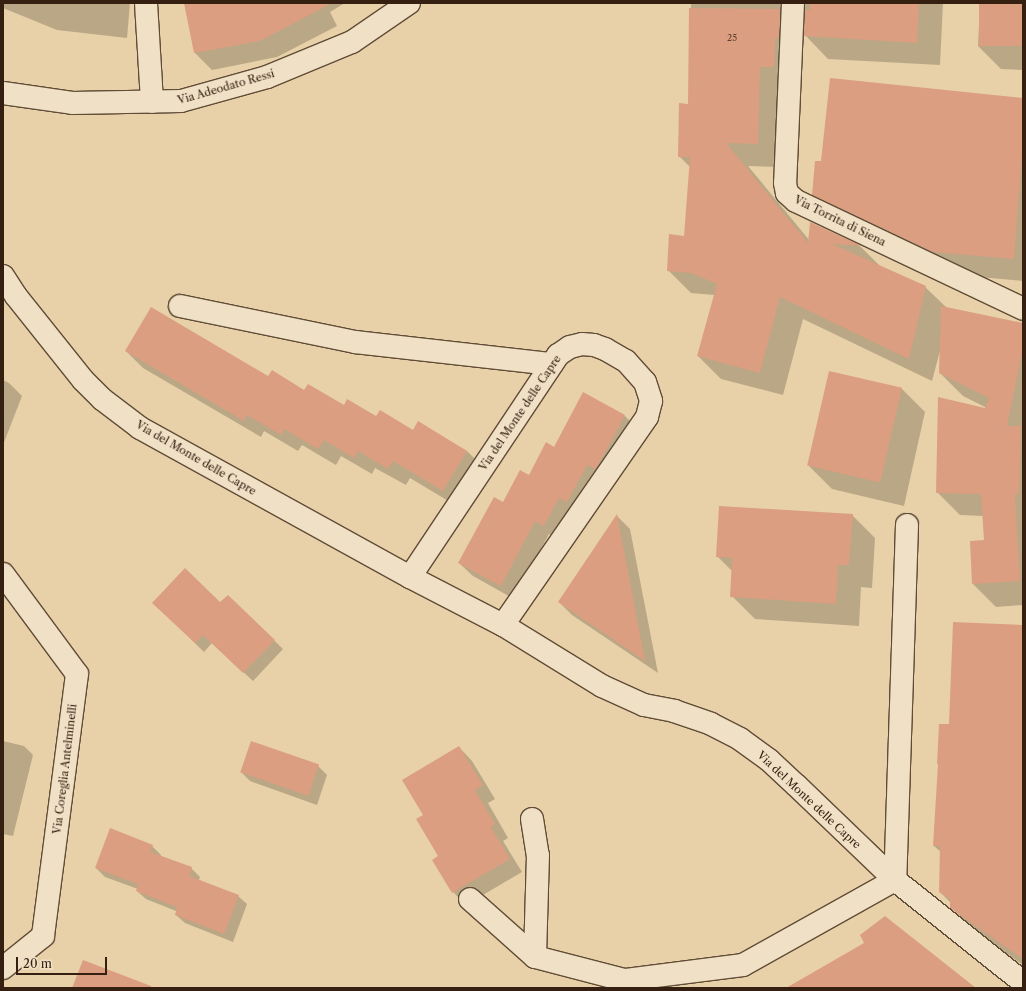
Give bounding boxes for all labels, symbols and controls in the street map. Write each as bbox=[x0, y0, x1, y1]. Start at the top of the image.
house number: 25 bbox=[727, 33, 737, 43]
street label: Via Adeodato Ressi bbox=[176, 67, 276, 107]
street label: Via Torrita di Siena bbox=[792, 193, 888, 249]
street label: Via del Monte delle Capre bbox=[476, 353, 564, 473]
street label: Via del Monte delle Capre bbox=[133, 418, 259, 498]
street label: Via Coreglia Antelminelli bbox=[50, 703, 80, 835]
street label: Via del Monte delle Capre bbox=[755, 749, 863, 851]
scale bar bbox=[18, 949, 109, 975]
text: 20 m bbox=[23, 956, 52, 971]

